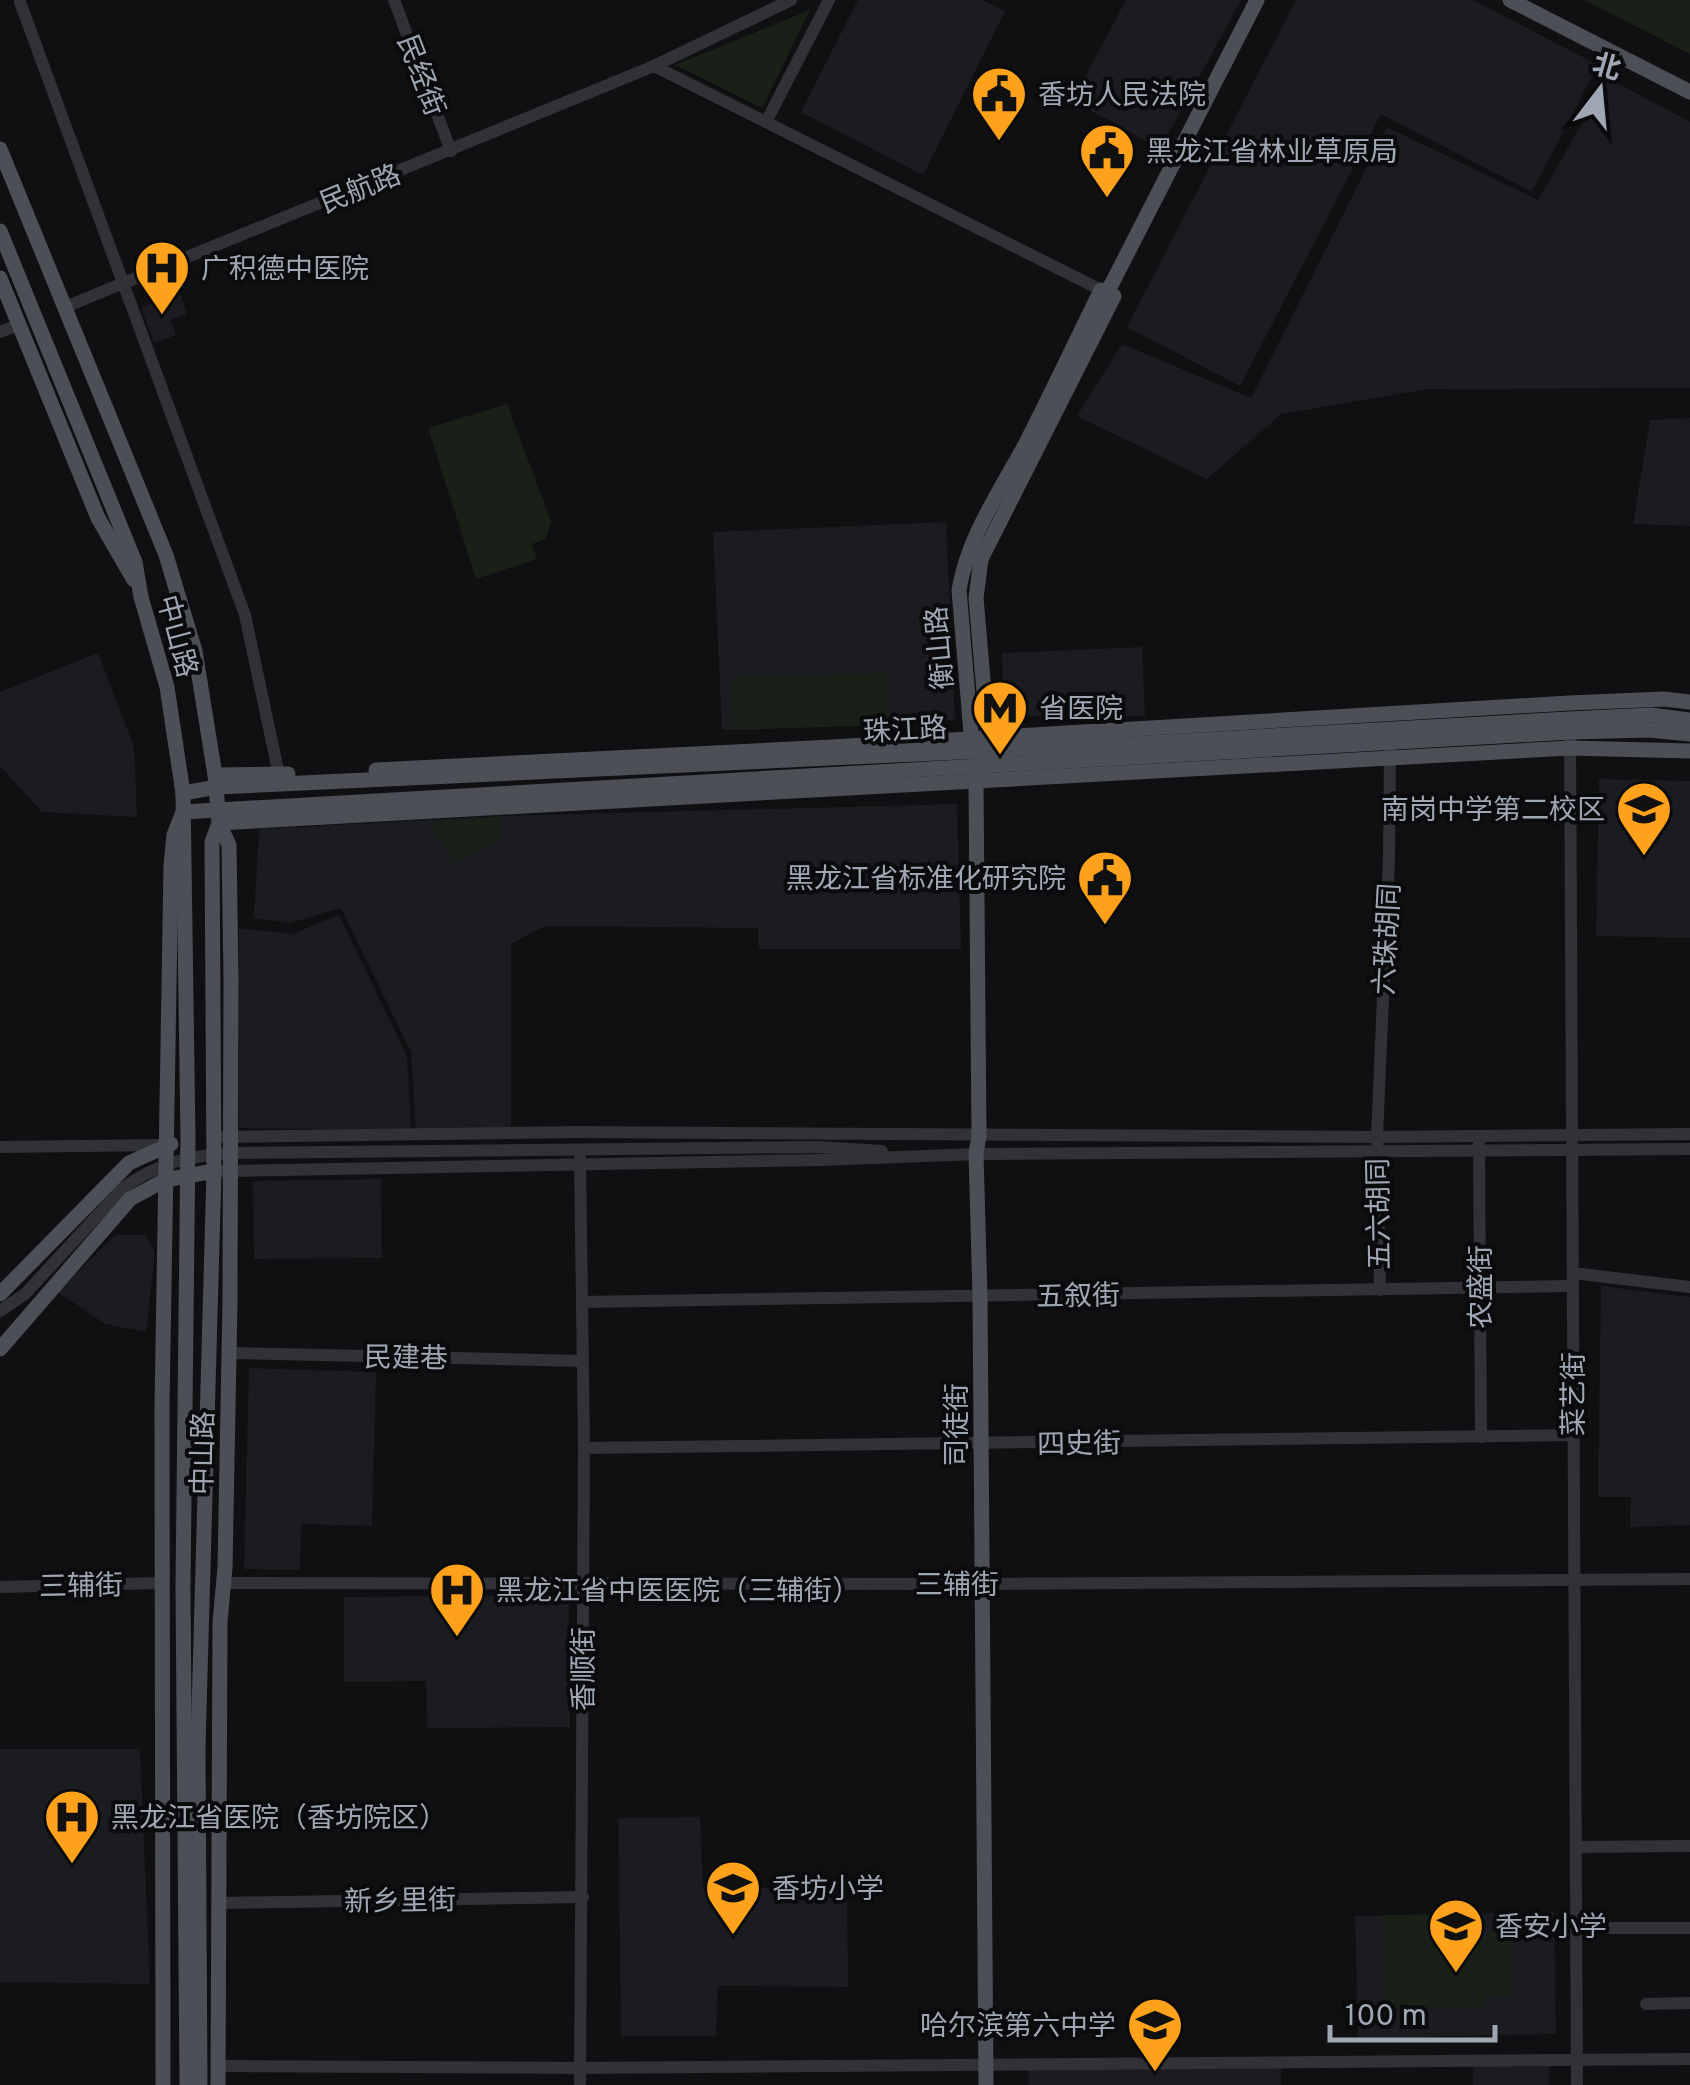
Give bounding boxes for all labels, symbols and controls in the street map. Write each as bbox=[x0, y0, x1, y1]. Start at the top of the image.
street label: 民经街 bbox=[387, 30, 451, 122]
north arrow bbox=[1550, 40, 1650, 140]
text: 北 bbox=[1588, 48, 1624, 90]
public building icon: 香坊人民法院 bbox=[969, 64, 1029, 143]
place label: 香坊人民法院 bbox=[1038, 79, 1206, 115]
public building icon: 黑龙江省林业草原局 bbox=[1077, 121, 1137, 200]
place label: 黑龙江省林业草原局 bbox=[1146, 136, 1398, 172]
street label: 民航路 bbox=[315, 158, 407, 223]
hospital icon: 广积德中医院 bbox=[132, 238, 192, 317]
place label: 广积德中医院 bbox=[201, 253, 369, 289]
street label: 中山路 bbox=[147, 592, 203, 682]
street label: 衡山路 bbox=[920, 604, 964, 691]
metro station icon: 省医院 bbox=[970, 678, 1030, 757]
place label: 省医院 bbox=[1039, 693, 1123, 729]
street label: 珠江路 bbox=[862, 712, 948, 752]
school or university icon: 南岗中学第二校区 bbox=[1614, 779, 1674, 858]
place label: 南岗中学第二校区 bbox=[1381, 794, 1605, 830]
public building icon: 黑龙江省标准化研究院 bbox=[1075, 848, 1135, 927]
place label: 黑龙江省标准化研究院 bbox=[786, 863, 1066, 899]
street label: 六珠胡同 bbox=[1368, 882, 1410, 996]
street label: 五六胡同 bbox=[1362, 1158, 1400, 1270]
street label: 农盛街 bbox=[1465, 1245, 1501, 1329]
street label: 五叙街 bbox=[1036, 1279, 1120, 1317]
street label: 民建巷 bbox=[364, 1341, 448, 1379]
street label: 菜艺街 bbox=[1558, 1352, 1594, 1436]
street label: 司徒街 bbox=[941, 1383, 977, 1467]
street label: 中山路 bbox=[186, 1411, 224, 1495]
street label: 四史街 bbox=[1037, 1427, 1121, 1465]
hospital icon: 黑龙江省中医医院（三辅街） bbox=[427, 1560, 487, 1639]
street label: 三辅街 bbox=[39, 1569, 123, 1607]
street label: 三辅街 bbox=[915, 1569, 999, 1605]
place label: 黑龙江省中医医院（三辅街） bbox=[496, 1575, 860, 1611]
street label: 香顺街 bbox=[568, 1627, 604, 1711]
hospital icon: 黑龙江省医院（香坊院区） bbox=[42, 1787, 102, 1866]
place label: 黑龙江省医院（香坊院区） bbox=[111, 1802, 447, 1838]
school or university icon: 香坊小学 bbox=[703, 1858, 763, 1937]
place label: 香坊小学 bbox=[772, 1873, 884, 1909]
street label: 新乡里街 bbox=[344, 1884, 456, 1922]
school or university icon: 香安小学 bbox=[1426, 1896, 1486, 1975]
place label: 香安小学 bbox=[1495, 1911, 1607, 1947]
scale bar bbox=[1330, 1980, 1495, 2042]
school or university icon: 哈尔滨第六中学 bbox=[1125, 1995, 1185, 2074]
text: 100 m bbox=[1345, 1999, 1427, 2036]
place label: 哈尔滨第六中学 bbox=[920, 2010, 1116, 2046]

